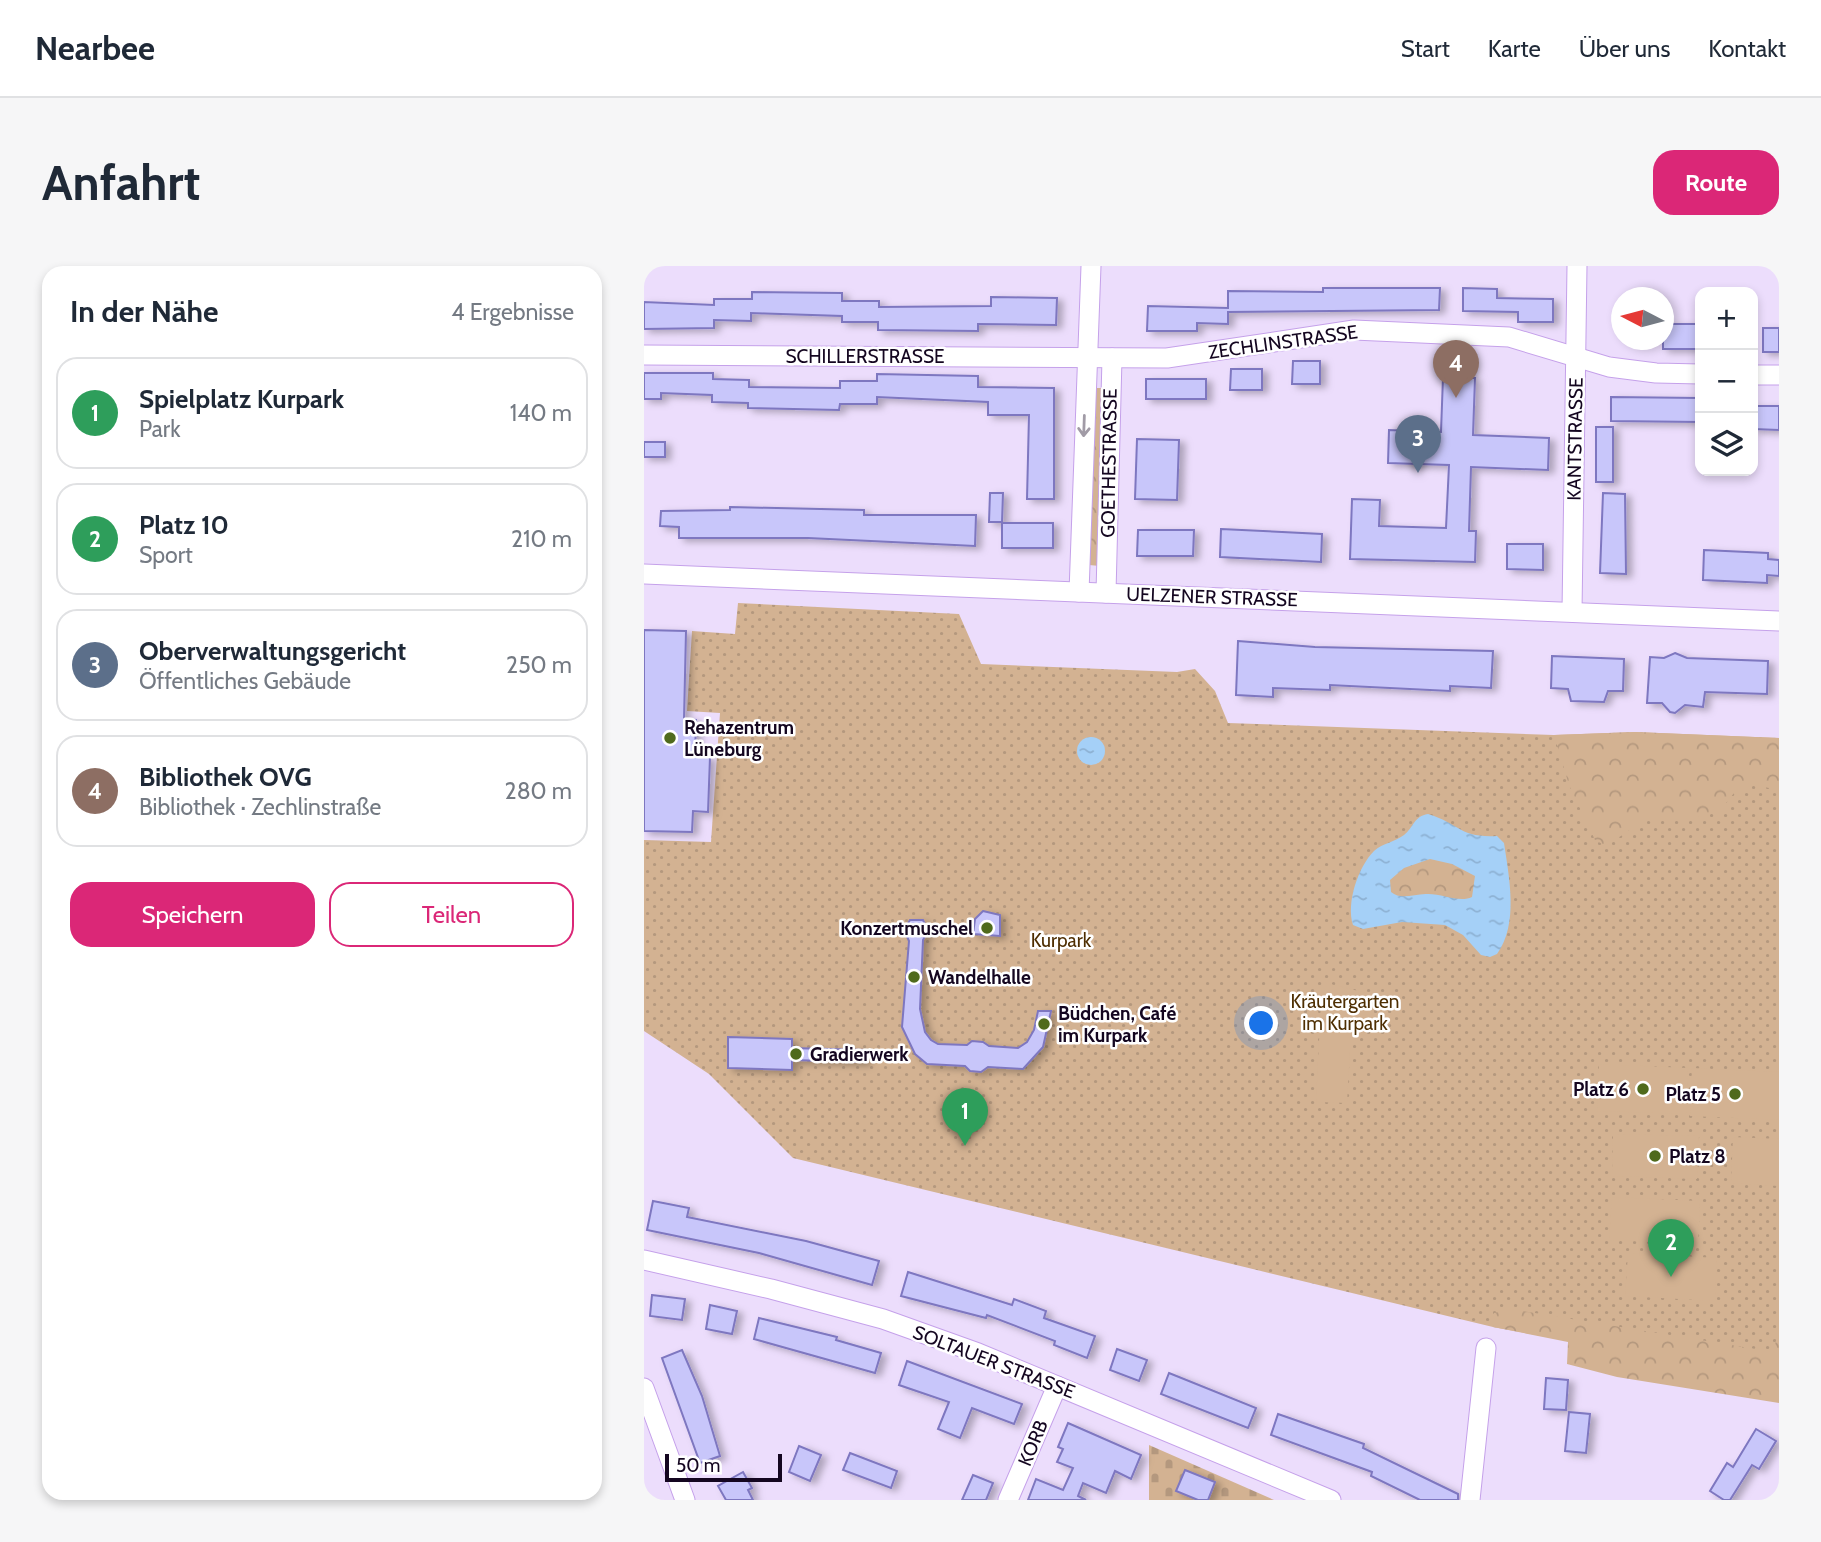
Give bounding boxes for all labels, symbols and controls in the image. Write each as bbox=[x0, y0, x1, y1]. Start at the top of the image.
text: Nearbee bbox=[35, 28, 155, 68]
text: Start bbox=[1401, 34, 1450, 63]
text: Karte bbox=[1488, 34, 1541, 63]
text: Über uns bbox=[1579, 34, 1670, 63]
text: Kontakt bbox=[1708, 34, 1786, 63]
button: Route bbox=[1653, 150, 1779, 215]
text: Anfahrt bbox=[42, 153, 200, 212]
north arrow bbox=[1611, 287, 1674, 350]
map controls bbox=[1695, 287, 1758, 476]
button: + bbox=[1695, 287, 1758, 350]
text: In der Nähe bbox=[70, 293, 219, 330]
text: 4 Ergebnisse bbox=[451, 298, 574, 326]
street label: ZECHLINSTRASSE bbox=[1207, 320, 1359, 364]
pin: 4 bbox=[1433, 340, 1479, 398]
street label: SCHILLERSTRASSE bbox=[785, 345, 945, 368]
button: − bbox=[1695, 350, 1758, 413]
street label: KANTSTRASSE bbox=[1562, 377, 1588, 501]
text: Spielplatz Kurpark bbox=[139, 383, 344, 415]
street label: GOETHESTRASSE bbox=[1096, 388, 1122, 538]
text: 1 bbox=[91, 399, 99, 427]
text: 140 m bbox=[510, 399, 572, 427]
button: layers bbox=[1695, 413, 1758, 476]
one-way arrow bbox=[1078, 414, 1091, 437]
text: Park bbox=[139, 415, 180, 443]
pin: 3 bbox=[1395, 415, 1441, 473]
text: Platz 10 bbox=[139, 509, 229, 541]
text: 2 bbox=[89, 525, 101, 553]
text: 210 m bbox=[511, 525, 572, 553]
text: Sport bbox=[139, 541, 193, 569]
street label: UELZENER STRASSE bbox=[1126, 583, 1298, 611]
text: Oberverwaltungsgericht bbox=[139, 635, 406, 667]
text: 3 bbox=[89, 651, 101, 679]
text: 250 m bbox=[506, 651, 572, 679]
text: Öffentliches Gebäude bbox=[139, 667, 351, 695]
place label: Rehazentrum Lüneburg bbox=[684, 716, 794, 761]
marker: Rehazentrum Lüneburg bbox=[662, 730, 678, 746]
text: Bibliothek OVG bbox=[139, 761, 312, 793]
text: 4 bbox=[88, 777, 102, 805]
text: 280 m bbox=[505, 777, 572, 805]
text: Bibliothek · Zechlinstraße bbox=[139, 793, 381, 821]
button: Speichern bbox=[70, 882, 315, 947]
button: Teilen bbox=[329, 882, 574, 947]
place label: Konzertmuschel bbox=[840, 917, 973, 940]
marker: Konzertmuschel bbox=[979, 920, 995, 936]
park label: Kurpark bbox=[1031, 929, 1092, 952]
place label: Wandelhalle bbox=[928, 966, 1031, 989]
marker: Wandelhalle bbox=[906, 969, 922, 985]
park label: Kräutergarten im Kurpark bbox=[1291, 990, 1399, 1035]
place label: Büdchen, Café im Kurpark bbox=[1058, 1002, 1176, 1047]
your location bbox=[1244, 1006, 1278, 1040]
marker: Büdchen, Café im Kurpark bbox=[1036, 1016, 1052, 1032]
place label: Gradierwerk bbox=[810, 1043, 909, 1066]
marker: Gradierwerk bbox=[788, 1046, 804, 1062]
place label: Platz 6 bbox=[1573, 1078, 1629, 1101]
marker: Platz 6 bbox=[1635, 1081, 1651, 1097]
place label: Platz 5 bbox=[1665, 1083, 1721, 1106]
marker: Platz 5 bbox=[1727, 1086, 1743, 1102]
pin: 1 bbox=[942, 1088, 988, 1146]
place label: Platz 8 bbox=[1669, 1145, 1726, 1168]
marker: Platz 8 bbox=[1647, 1148, 1663, 1164]
pin: 2 bbox=[1648, 1219, 1694, 1277]
street label: SOLTAUER STRASSE bbox=[910, 1321, 1078, 1403]
street label: KORB bbox=[1013, 1417, 1053, 1469]
scale bar bbox=[665, 1451, 782, 1483]
text: 50 m bbox=[676, 1454, 720, 1477]

